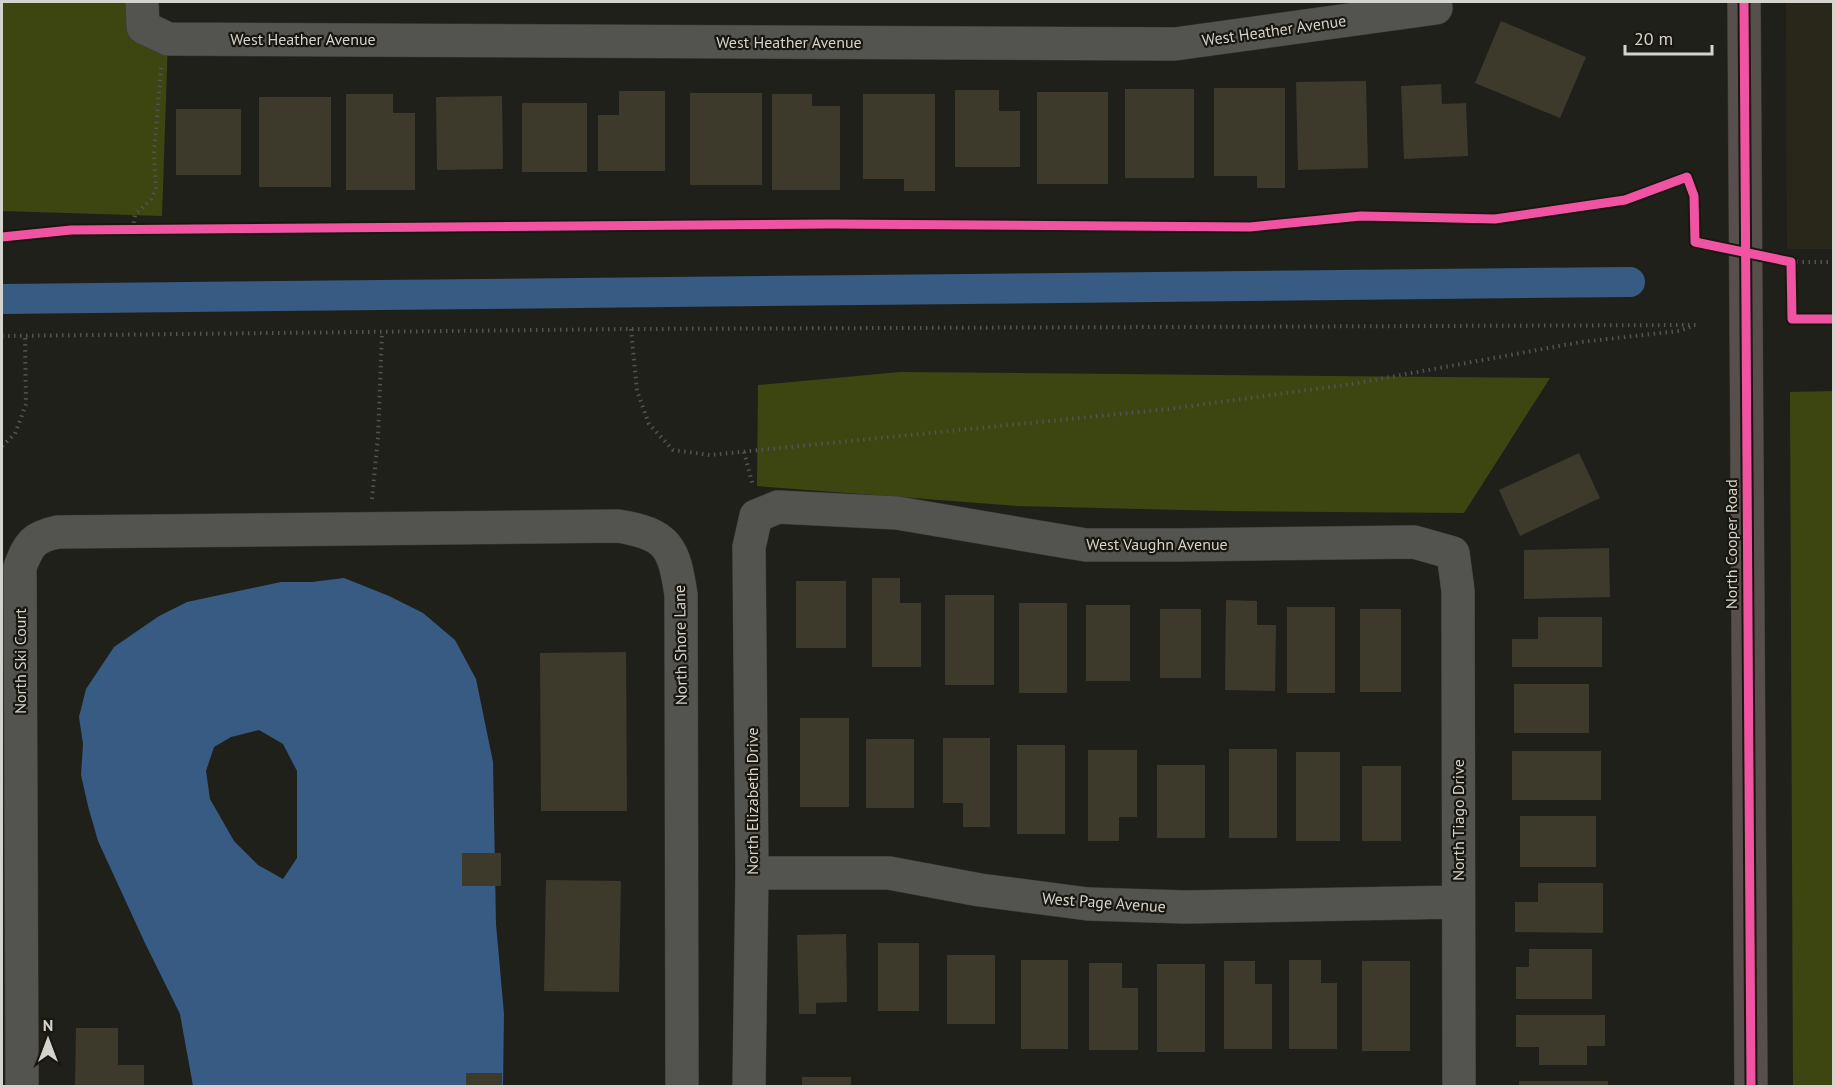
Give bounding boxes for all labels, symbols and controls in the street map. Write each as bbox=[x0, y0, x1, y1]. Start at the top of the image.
street label: West Heather Avenue bbox=[1201, 10, 1347, 50]
scale bar bbox=[1625, 18, 1712, 56]
text: 20 m bbox=[1634, 27, 1673, 50]
street label: West Heather Avenue bbox=[230, 29, 376, 49]
street label: West Heather Avenue bbox=[716, 32, 862, 52]
street label: North Cooper Road bbox=[1721, 479, 1741, 609]
street label: West Vaughn Avenue bbox=[1086, 534, 1228, 554]
street label: North Shore Lane bbox=[669, 585, 691, 705]
street label: North Ski Court bbox=[10, 608, 30, 714]
street label: North Elizabeth Drive bbox=[742, 727, 762, 875]
street label: North Tiago Drive bbox=[1448, 759, 1468, 881]
street label: West Page Avenue bbox=[1042, 888, 1166, 916]
north arrow bbox=[18, 1010, 78, 1070]
text: N bbox=[43, 1015, 53, 1035]

